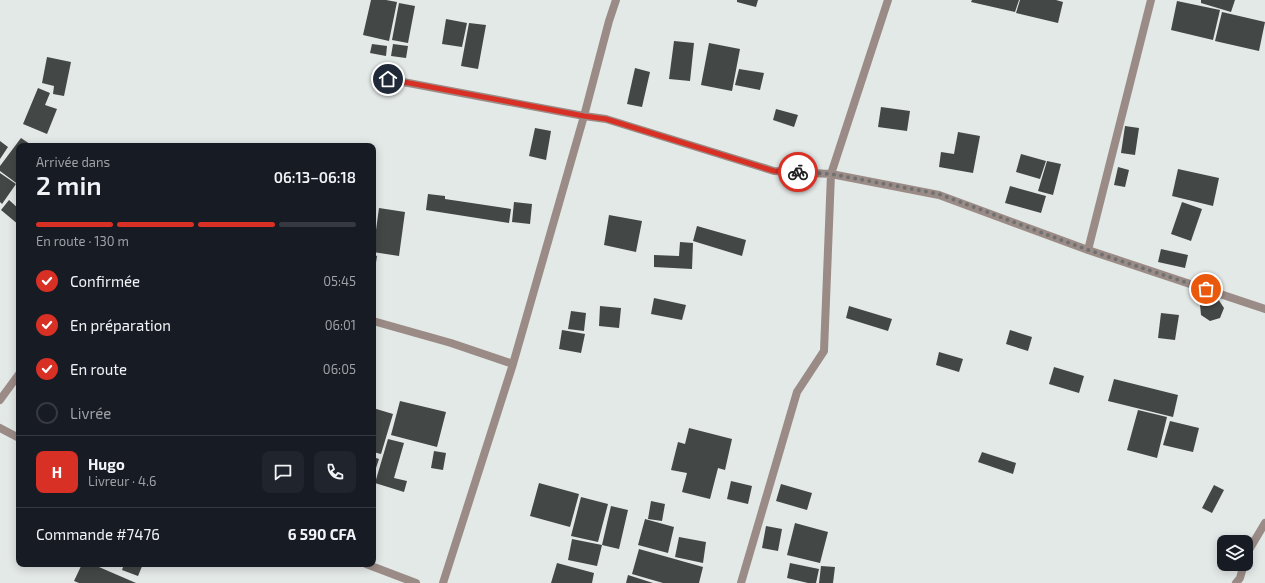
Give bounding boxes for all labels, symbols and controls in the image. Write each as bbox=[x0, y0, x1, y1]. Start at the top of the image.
pin bbox=[371, 62, 405, 96]
icon: home bbox=[377, 68, 399, 90]
courier bbox=[778, 152, 818, 192]
text: Arrivée dans bbox=[36, 154, 110, 170]
icon: bike bbox=[787, 161, 809, 183]
text: 06:13–06:18 bbox=[274, 168, 356, 186]
text: 2 min bbox=[36, 169, 102, 200]
text: En route · 130 m bbox=[36, 233, 129, 249]
icon: check bbox=[36, 270, 58, 292]
text: Confirmée bbox=[70, 272, 140, 290]
pin bbox=[1189, 272, 1223, 306]
text: 05:45 bbox=[323, 273, 356, 289]
icon: bag bbox=[1195, 278, 1217, 300]
icon: check bbox=[36, 314, 58, 336]
text: En préparation bbox=[70, 316, 171, 334]
text: 06:01 bbox=[325, 317, 356, 333]
icon: check bbox=[36, 358, 58, 380]
text: En route bbox=[70, 360, 127, 378]
text: 06:05 bbox=[323, 361, 356, 377]
text: Livrée bbox=[70, 404, 111, 422]
button: chat bbox=[262, 451, 304, 493]
button: phone bbox=[314, 451, 356, 493]
text: Hugo bbox=[88, 455, 125, 473]
text: H bbox=[52, 463, 62, 481]
text: Livreur · 4.6 bbox=[88, 473, 156, 489]
text: Commande #7476 bbox=[36, 525, 160, 543]
text: 6 590 CFA bbox=[288, 525, 356, 543]
map controls bbox=[1217, 535, 1253, 571]
button: layers bbox=[1217, 535, 1253, 571]

